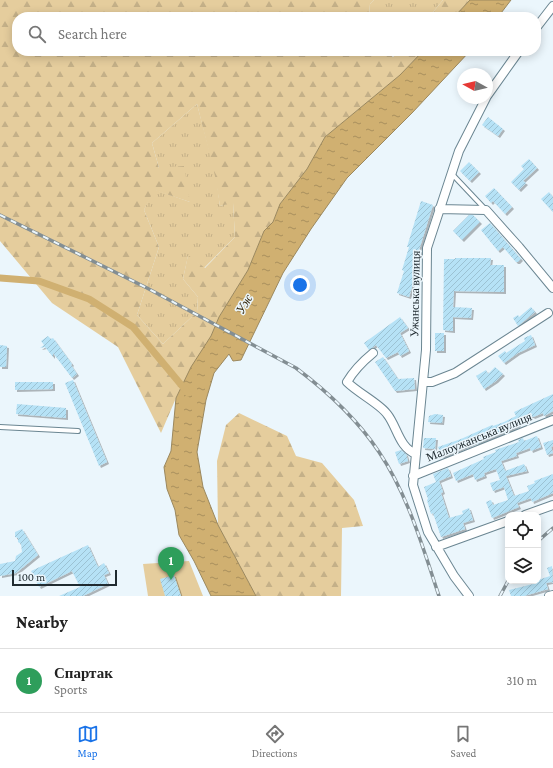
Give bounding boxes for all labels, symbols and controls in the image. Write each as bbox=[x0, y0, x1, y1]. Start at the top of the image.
search box bbox=[12, 12, 541, 56]
icon: search bbox=[26, 23, 48, 45]
text: Search here bbox=[58, 26, 127, 42]
north arrow bbox=[457, 68, 493, 104]
street label: Ужанська вулиця bbox=[407, 250, 423, 337]
your location bbox=[290, 275, 310, 295]
water label: Уж bbox=[232, 292, 256, 316]
street label: Малоужанська вулиця bbox=[424, 409, 534, 465]
map controls bbox=[505, 512, 541, 584]
button: locate bbox=[505, 512, 541, 548]
pin: 1 bbox=[158, 547, 184, 580]
button: layers bbox=[505, 548, 541, 584]
scale bar bbox=[12, 568, 117, 587]
text: 100 m bbox=[18, 571, 45, 583]
text: Nearby bbox=[16, 613, 68, 632]
text: Спартак bbox=[54, 665, 113, 681]
text: 1 bbox=[27, 673, 31, 688]
text: 310 m bbox=[506, 673, 537, 688]
text: Sports bbox=[54, 682, 87, 697]
tab: Map bbox=[77, 723, 99, 759]
tab: Directions bbox=[252, 723, 297, 759]
tab: Saved bbox=[451, 723, 476, 759]

